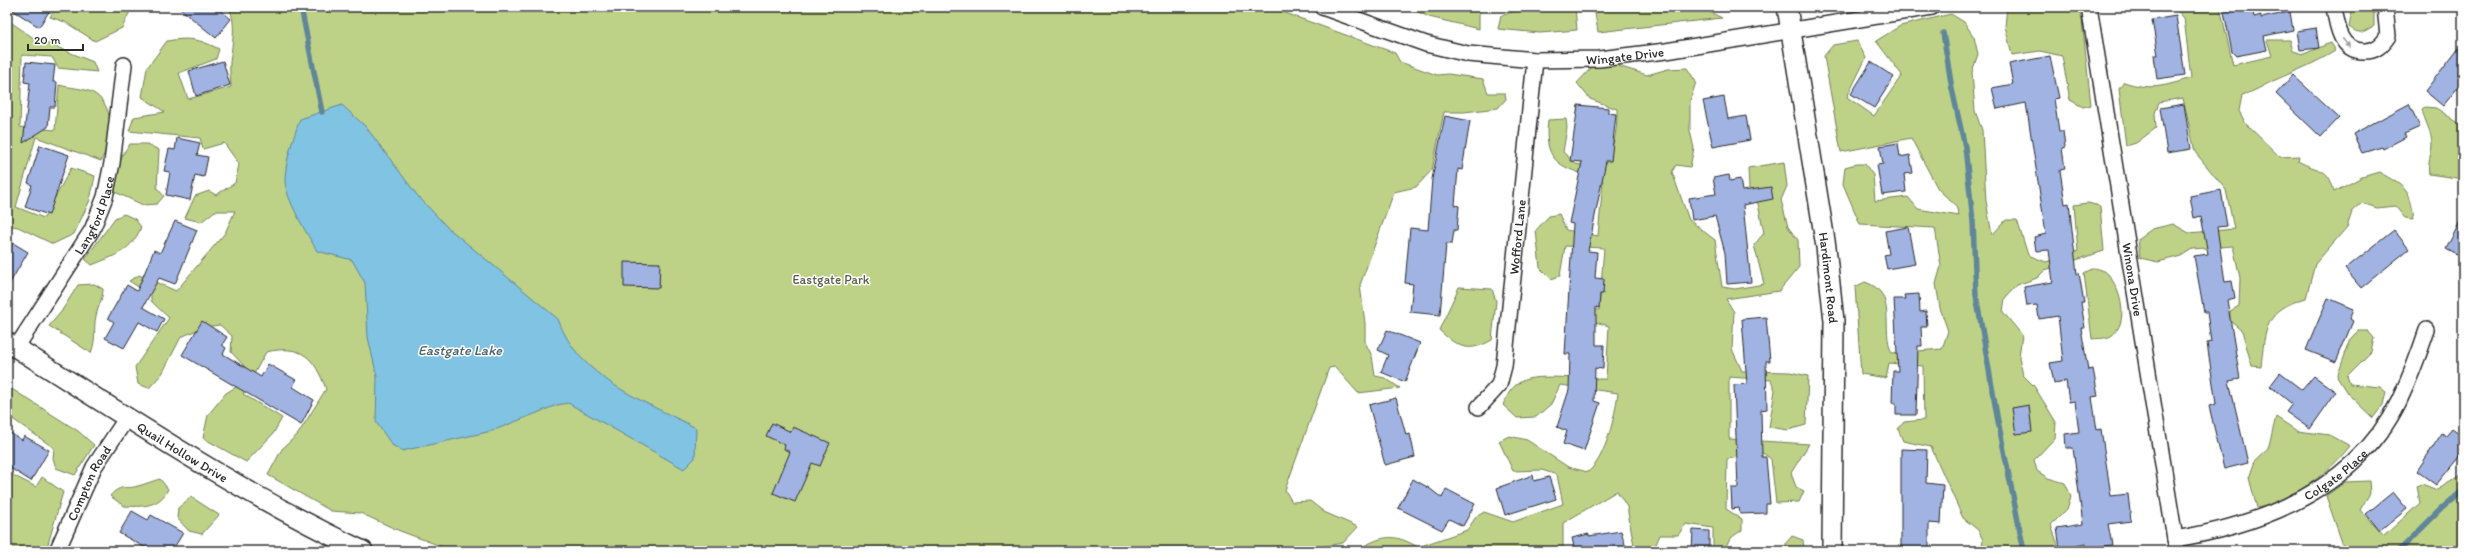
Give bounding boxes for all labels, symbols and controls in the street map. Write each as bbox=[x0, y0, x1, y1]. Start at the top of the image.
scale bar bbox=[28, 26, 83, 52]
text: 20 m bbox=[34, 33, 61, 47]
one-way arrow bbox=[2342, 38, 2350, 49]
street label: Wingate Drive bbox=[1586, 44, 1665, 67]
street label: Langford Place bbox=[71, 175, 117, 257]
street label: Wofford Lane bbox=[1506, 199, 1528, 275]
street label: Hardimont Road bbox=[1816, 231, 1842, 324]
street label: Winona Drive bbox=[2120, 242, 2146, 317]
park label: Eastgate Park bbox=[792, 272, 870, 287]
water label: Eastgate Lake bbox=[418, 342, 503, 359]
street label: Quail Hollow Drive bbox=[134, 418, 231, 485]
street label: Compton Road bbox=[64, 443, 114, 523]
street label: Colgate Place bbox=[2301, 446, 2370, 503]

